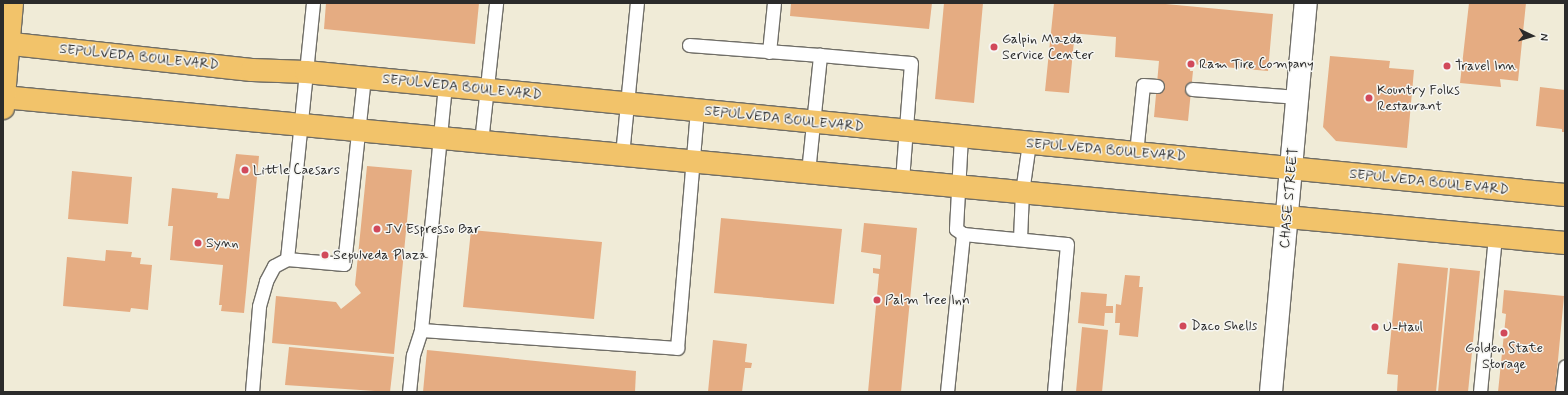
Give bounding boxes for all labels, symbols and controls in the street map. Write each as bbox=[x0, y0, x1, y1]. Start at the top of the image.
north arrow bbox=[1512, 16, 1552, 56]
place label: Galpin Mazda Service Center bbox=[1002, 31, 1091, 64]
text: N bbox=[1537, 33, 1551, 41]
street label: SEPULVEDA BOULEVARD bbox=[59, 40, 219, 74]
marker: Galpin Mazda Service Center bbox=[989, 42, 999, 52]
place label: Ram Tire Company bbox=[1199, 56, 1312, 72]
place label: Travel Inn bbox=[1455, 58, 1516, 74]
marker: Ram Tire Company bbox=[1186, 59, 1196, 69]
marker: Travel Inn bbox=[1442, 61, 1452, 71]
street label: SEPULVEDA BOULEVARD bbox=[382, 70, 542, 104]
place label: Kountry Folks Restaurant bbox=[1377, 82, 1459, 114]
marker: Kountry Folks Restaurant bbox=[1364, 93, 1374, 103]
street label: SEPULVEDA BOULEVARD bbox=[704, 102, 864, 136]
street label: SEPULVEDA BOULEVARD bbox=[1026, 135, 1186, 165]
street label: CHASE STREET bbox=[1276, 147, 1302, 249]
place label: Little Caesars bbox=[253, 162, 344, 178]
marker: Little Caesars bbox=[240, 165, 250, 175]
street label: SEPULVEDA BOULEVARD bbox=[1349, 165, 1509, 199]
place label: JV Espresso Bar bbox=[385, 221, 483, 237]
marker: JV Espresso Bar bbox=[372, 224, 382, 234]
place label: Synn bbox=[206, 235, 239, 251]
marker: Synn bbox=[193, 238, 203, 248]
place label: Sepulveda Plaza bbox=[333, 247, 425, 263]
marker: Sepulveda Plaza bbox=[320, 250, 330, 260]
place label: Palm Tree Inn bbox=[885, 292, 973, 308]
marker: Palm Tree Inn bbox=[872, 295, 882, 305]
place label: Daco Shells bbox=[1191, 318, 1258, 334]
place label: U-Haul bbox=[1383, 319, 1423, 335]
marker: Daco Shells bbox=[1178, 321, 1188, 331]
marker: U-Haul bbox=[1370, 322, 1380, 332]
marker: Golden State Storage bbox=[1499, 328, 1509, 338]
place label: Golden State Storage bbox=[1466, 340, 1542, 372]

